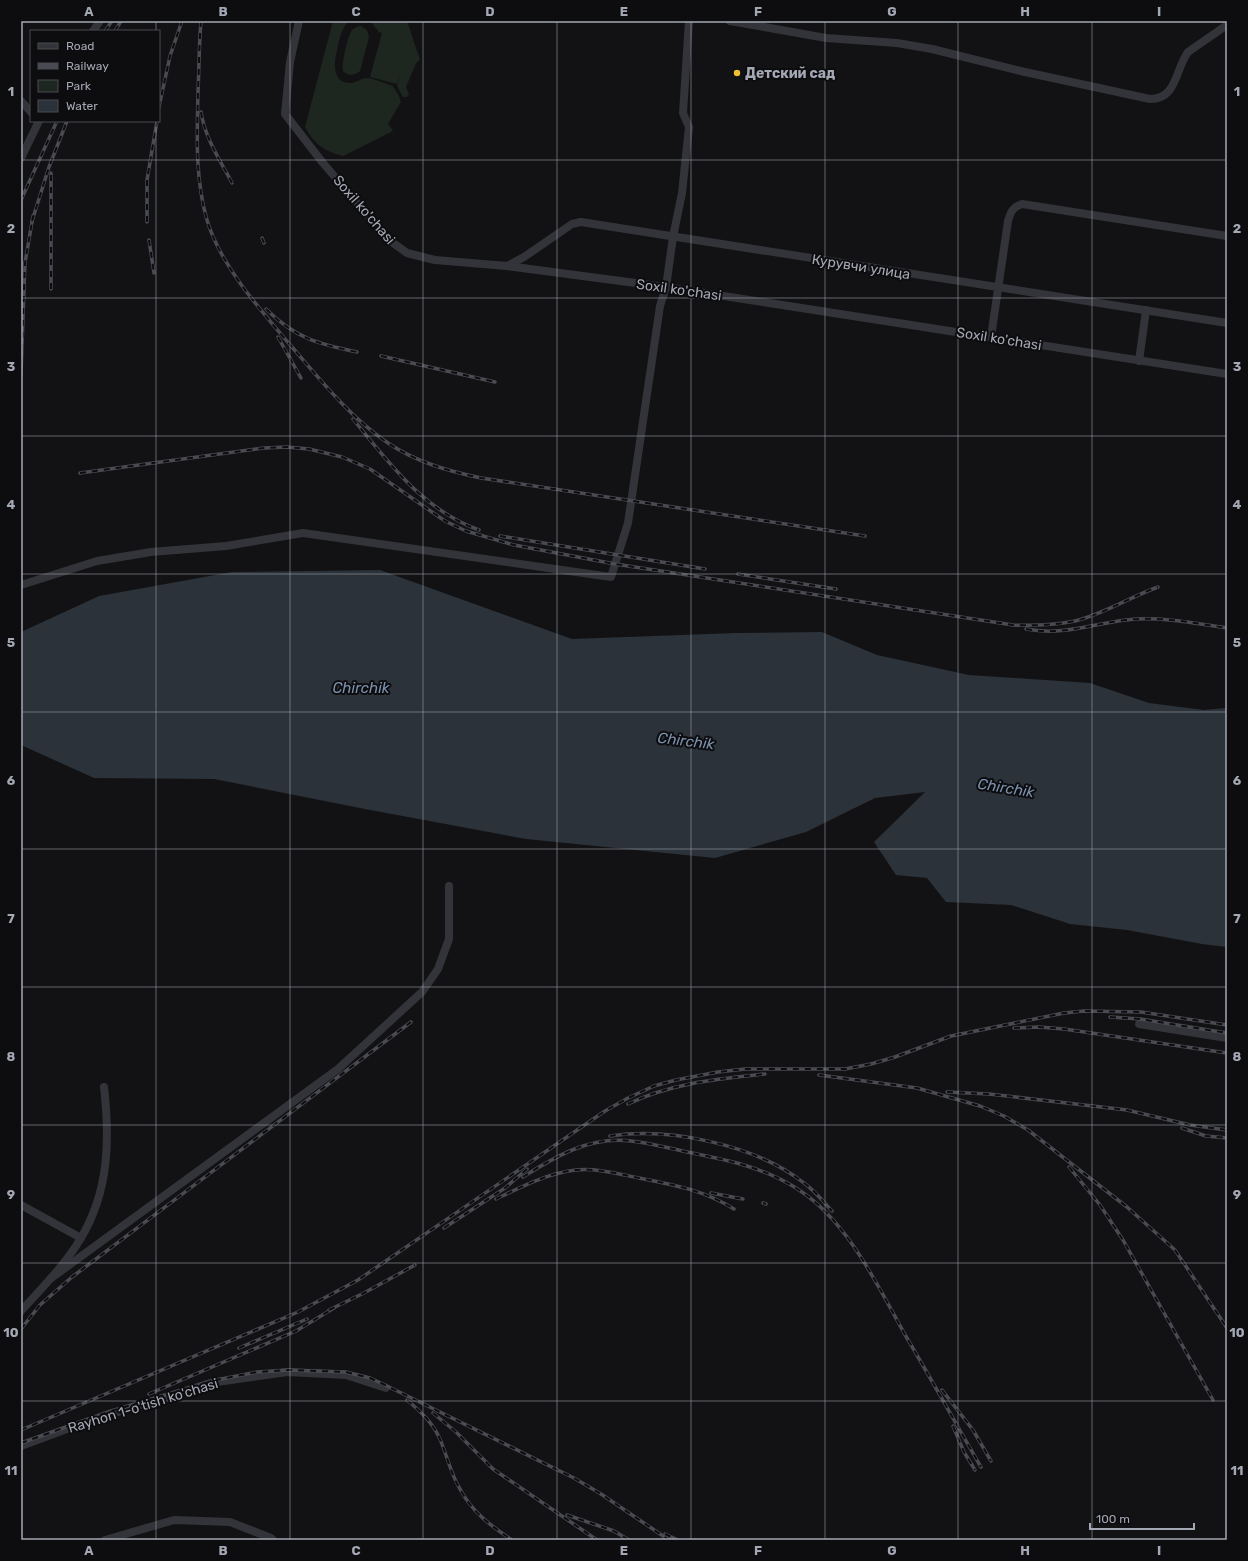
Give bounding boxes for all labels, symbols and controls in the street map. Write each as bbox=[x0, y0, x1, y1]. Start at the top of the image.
text: A bbox=[84, 4, 94, 19]
text: B bbox=[218, 4, 228, 19]
text: C bbox=[351, 4, 361, 19]
text: D bbox=[485, 4, 495, 19]
text: E bbox=[620, 4, 628, 19]
text: F bbox=[754, 4, 762, 19]
text: G bbox=[887, 4, 897, 19]
text: H bbox=[1020, 4, 1030, 19]
text: I bbox=[1157, 4, 1161, 19]
legend bbox=[30, 30, 160, 122]
text: Road bbox=[66, 39, 94, 53]
text: Railway bbox=[66, 59, 109, 73]
place label: Детский сад bbox=[745, 65, 835, 82]
marker: Детский сад bbox=[732, 68, 742, 78]
text: Park bbox=[66, 79, 92, 93]
text: 1 bbox=[8, 84, 14, 99]
text: 1 bbox=[1234, 84, 1240, 99]
text: Water bbox=[66, 99, 98, 113]
street label: Soxil ko'chasi bbox=[329, 172, 399, 248]
text: 2 bbox=[7, 221, 15, 236]
text: 2 bbox=[1233, 221, 1241, 236]
street label: Курувчи улица bbox=[811, 251, 911, 283]
street label: Soxil ko'chasi bbox=[635, 276, 723, 304]
street label: Soxil ko'chasi bbox=[955, 324, 1043, 354]
text: 3 bbox=[7, 359, 16, 374]
text: 3 bbox=[1233, 359, 1242, 374]
text: 4 bbox=[7, 497, 16, 512]
text: 4 bbox=[1233, 497, 1242, 512]
text: 5 bbox=[7, 635, 15, 650]
text: 5 bbox=[1233, 635, 1241, 650]
water label: Chirchik bbox=[332, 679, 390, 697]
water label: Chirchik bbox=[657, 729, 716, 753]
text: 6 bbox=[7, 773, 16, 788]
text: 6 bbox=[1233, 773, 1242, 788]
water label: Chirchik bbox=[976, 775, 1036, 801]
text: 7 bbox=[7, 911, 15, 926]
text: 7 bbox=[1233, 911, 1241, 926]
text: 8 bbox=[7, 1049, 16, 1064]
text: 8 bbox=[1233, 1049, 1242, 1064]
text: 9 bbox=[7, 1187, 15, 1202]
text: 9 bbox=[1233, 1187, 1241, 1202]
text: 10 bbox=[3, 1325, 19, 1340]
text: 10 bbox=[1229, 1325, 1245, 1340]
street label: Rayhon 1-o'tish ko'chasi bbox=[66, 1375, 220, 1437]
text: 11 bbox=[5, 1463, 17, 1478]
text: 11 bbox=[1231, 1463, 1243, 1478]
scale bar bbox=[1090, 1505, 1194, 1531]
text: 100 m bbox=[1096, 1512, 1130, 1526]
text: A bbox=[84, 1543, 94, 1558]
text: B bbox=[218, 1543, 228, 1558]
text: C bbox=[351, 1543, 361, 1558]
text: D bbox=[485, 1543, 495, 1558]
text: E bbox=[620, 1543, 628, 1558]
text: F bbox=[754, 1543, 762, 1558]
text: G bbox=[887, 1543, 897, 1558]
text: H bbox=[1020, 1543, 1030, 1558]
text: I bbox=[1157, 1543, 1161, 1558]

